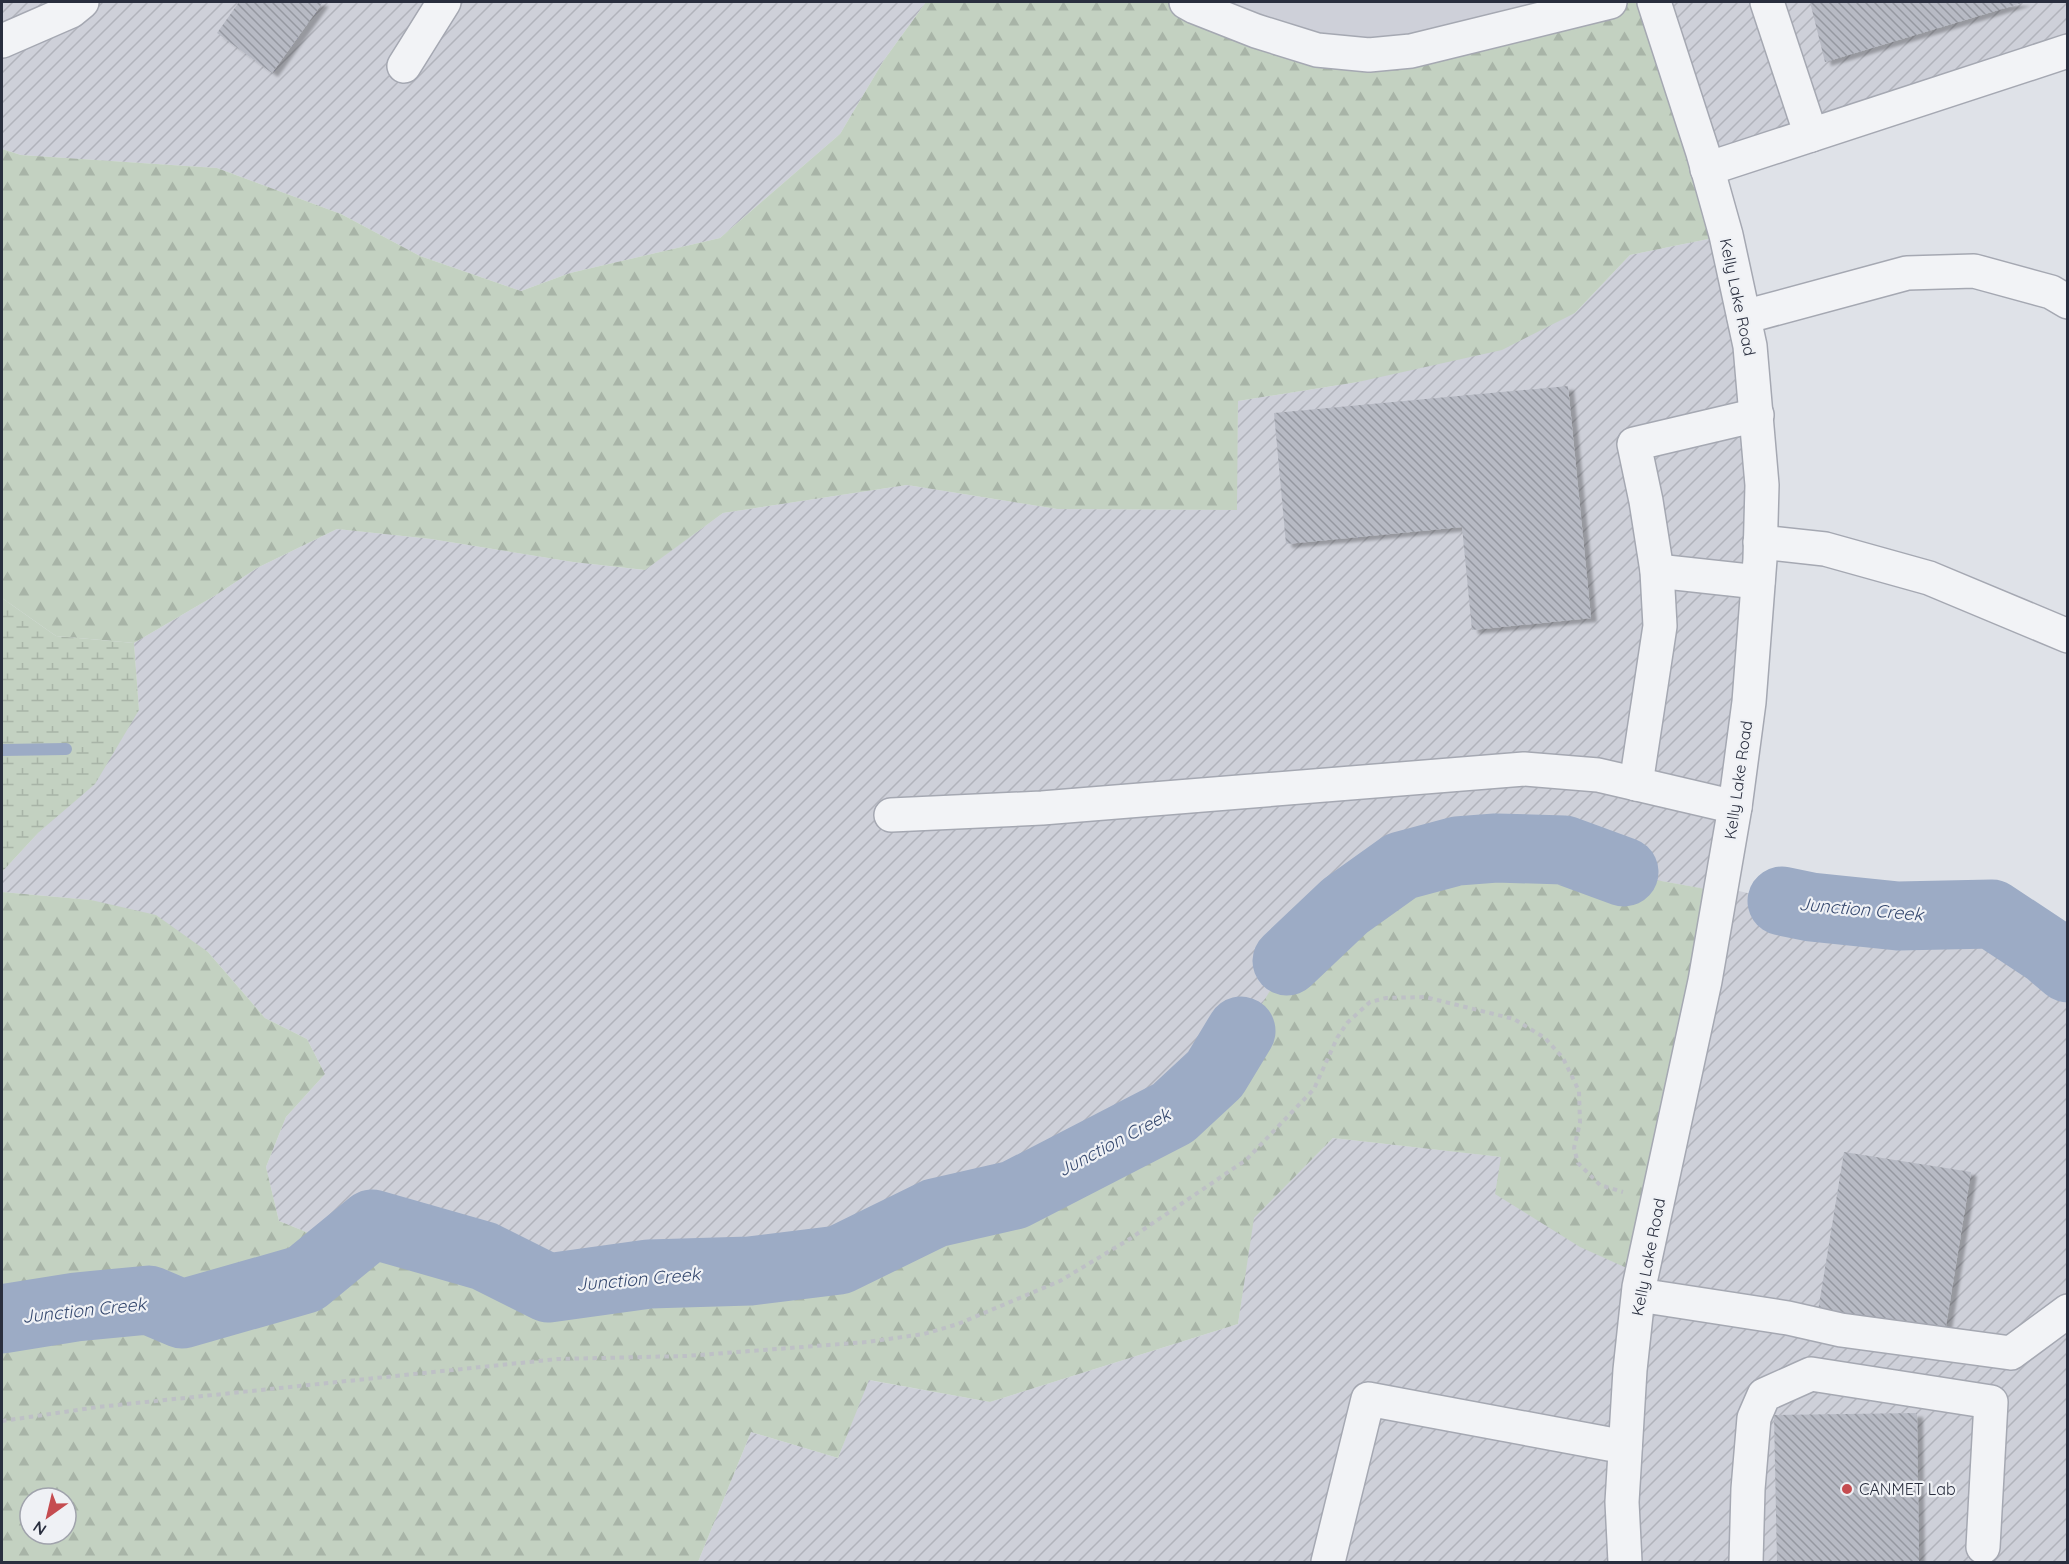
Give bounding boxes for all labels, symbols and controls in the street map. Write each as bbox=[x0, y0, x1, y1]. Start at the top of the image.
street label: Kelly Lake Road bbox=[1716, 236, 1760, 358]
street label: Kelly Lake Road bbox=[1720, 719, 1756, 841]
water label: Junction Creek bbox=[1798, 892, 1925, 926]
water label: Junction Creek bbox=[1054, 1102, 1176, 1181]
street label: Kelly Lake Road bbox=[1627, 1196, 1669, 1318]
water label: Junction Creek bbox=[575, 1262, 702, 1296]
water label: Junction Creek bbox=[21, 1292, 149, 1328]
place label: CANMET Lab bbox=[1859, 1479, 1956, 1499]
marker: CANMET Lab bbox=[1840, 1482, 1854, 1496]
north arrow bbox=[18, 1486, 78, 1546]
text: N bbox=[29, 1517, 50, 1540]

